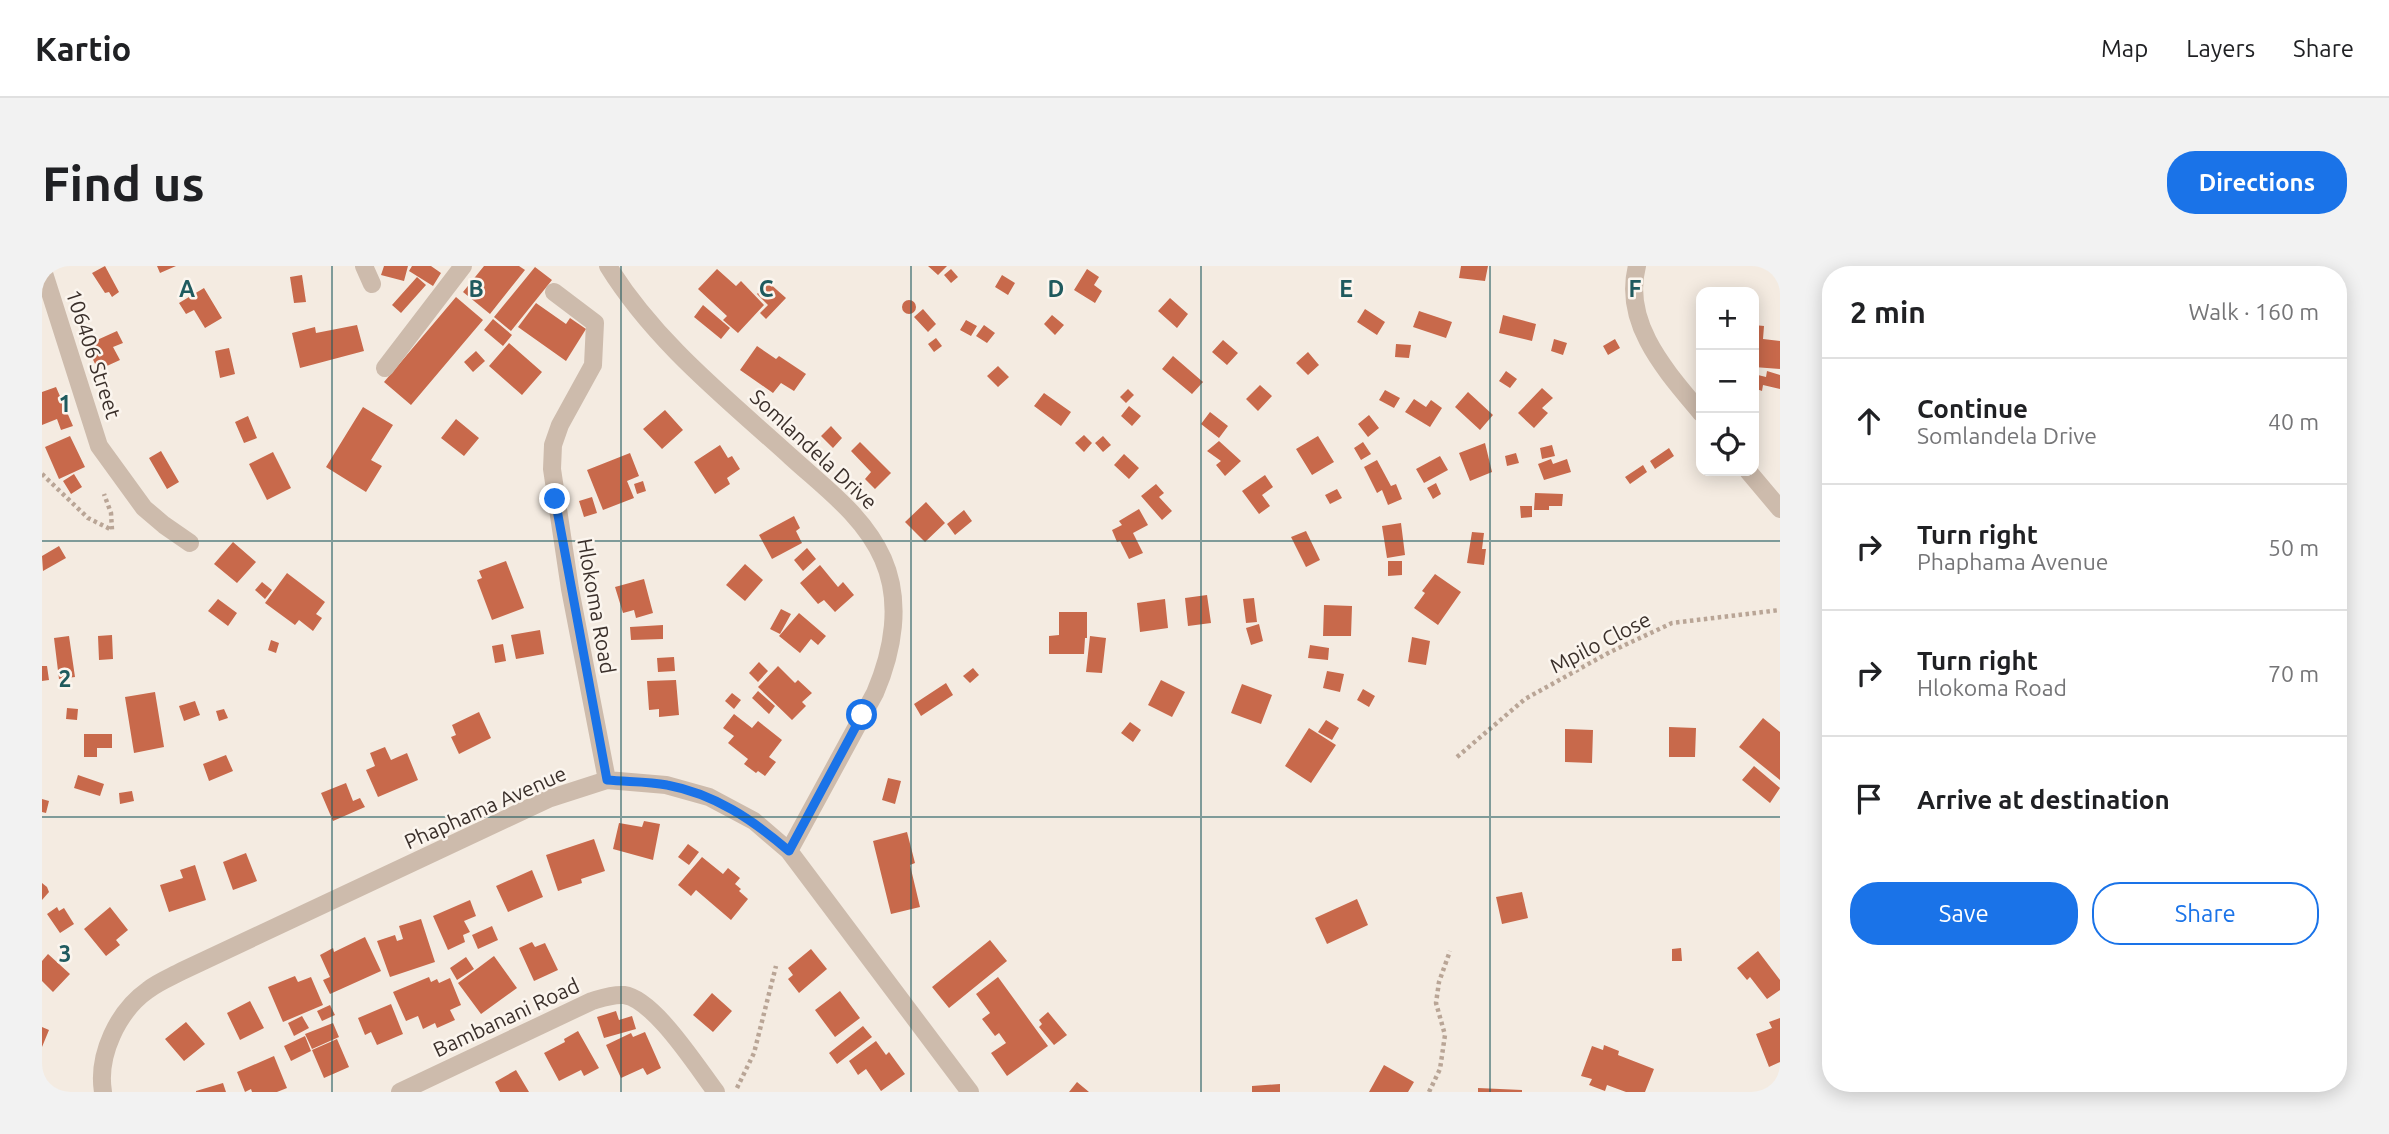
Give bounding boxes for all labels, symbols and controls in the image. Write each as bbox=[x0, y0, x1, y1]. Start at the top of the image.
text: Kartio bbox=[35, 30, 131, 67]
text: Map bbox=[2101, 35, 2148, 62]
text: Layers bbox=[2186, 35, 2255, 62]
text: Share bbox=[2293, 35, 2354, 62]
button: Directions bbox=[2167, 151, 2347, 214]
text: Find us bbox=[42, 155, 205, 210]
text: A bbox=[179, 276, 195, 301]
text: B bbox=[468, 276, 484, 301]
text: C bbox=[759, 276, 774, 301]
text: D bbox=[1048, 276, 1064, 301]
text: E bbox=[1339, 276, 1353, 301]
text: F bbox=[1629, 276, 1642, 301]
street label: 106406 Street bbox=[61, 286, 127, 422]
map controls bbox=[1696, 287, 1759, 476]
button: + bbox=[1696, 287, 1759, 350]
text: 2 min bbox=[1850, 295, 1926, 329]
text: Walk · 160 m bbox=[2188, 299, 2319, 324]
button: − bbox=[1696, 350, 1759, 413]
street label: Somlandela Drive bbox=[746, 384, 882, 514]
text: Continue bbox=[1917, 394, 2028, 423]
icon: ahead bbox=[1850, 402, 1888, 440]
text: 40 m bbox=[2268, 409, 2319, 434]
button: locate bbox=[1696, 413, 1759, 476]
text: Somlandela Drive bbox=[1917, 423, 2097, 448]
route end bbox=[539, 483, 570, 514]
text: Turn right bbox=[1917, 520, 2038, 549]
icon: right bbox=[1850, 528, 1888, 566]
text: 50 m bbox=[2268, 535, 2319, 560]
street label: Hlokoma Road bbox=[573, 536, 621, 676]
text: Phaphama Avenue bbox=[1917, 549, 2109, 574]
street label: Mpilo Close bbox=[1546, 606, 1654, 678]
text: Turn right bbox=[1917, 646, 2038, 675]
icon: right bbox=[1850, 654, 1888, 692]
text: 70 m bbox=[2268, 661, 2319, 686]
text: 2 bbox=[59, 666, 71, 691]
text: Hlokoma Road bbox=[1917, 675, 2067, 700]
route start bbox=[846, 699, 877, 730]
street label: Phaphama Avenue bbox=[400, 760, 570, 854]
icon: arrive bbox=[1850, 780, 1888, 818]
text: Arrive at destination bbox=[1917, 785, 2170, 814]
button: Save bbox=[1850, 882, 2078, 945]
button: Share bbox=[2092, 882, 2319, 945]
text: 3 bbox=[59, 941, 71, 966]
street label: Bambanani Road bbox=[429, 973, 583, 1061]

